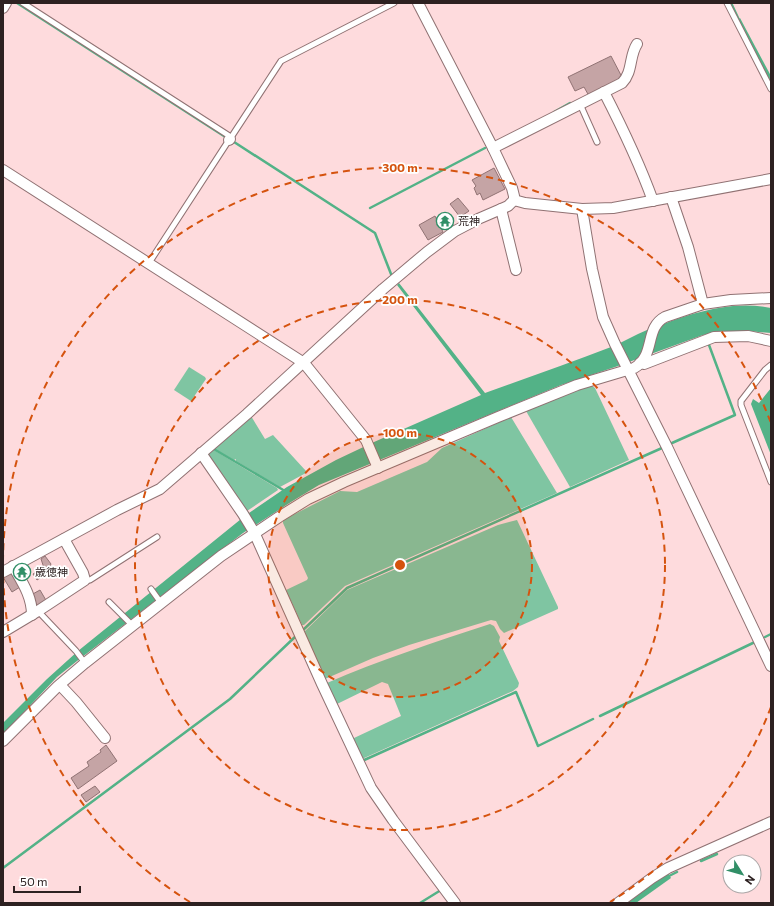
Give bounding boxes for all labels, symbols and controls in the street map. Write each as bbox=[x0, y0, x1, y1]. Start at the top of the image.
text: 300 m bbox=[382, 160, 418, 174]
temple icon: 荒神 bbox=[435, 211, 455, 231]
place label: 荒神 bbox=[458, 214, 480, 227]
text: 200 m bbox=[382, 292, 418, 306]
text: 100 m bbox=[383, 425, 417, 439]
centre of rings bbox=[393, 558, 407, 572]
temple icon: 歳徳神 bbox=[12, 562, 32, 582]
place label: 歳徳神 bbox=[35, 565, 68, 578]
north arrow bbox=[722, 854, 762, 894]
scale bar bbox=[14, 868, 80, 894]
text: N bbox=[743, 873, 758, 888]
text: 50 m bbox=[20, 874, 48, 888]

